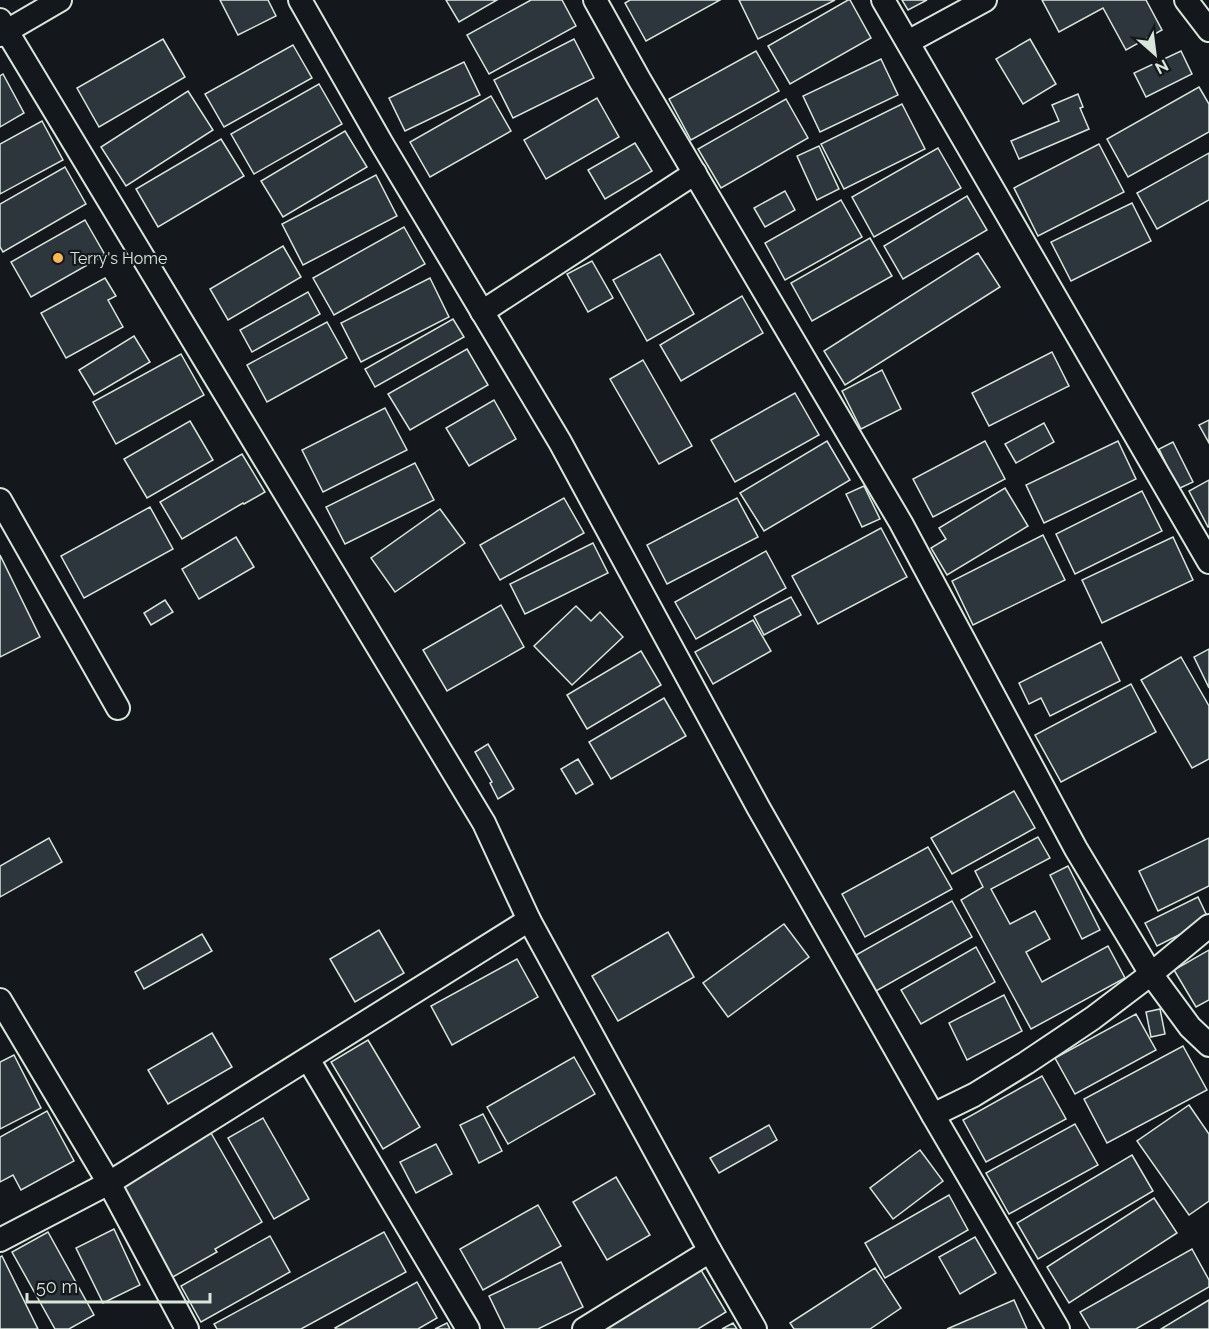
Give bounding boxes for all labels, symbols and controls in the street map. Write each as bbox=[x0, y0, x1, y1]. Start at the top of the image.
north arrow bbox=[1125, 24, 1185, 84]
text: N bbox=[1152, 56, 1172, 78]
place label: Terry's Home bbox=[70, 249, 167, 268]
marker: Terry's Home bbox=[51, 251, 65, 265]
scale bar bbox=[27, 1266, 210, 1304]
text: 50 m bbox=[36, 1276, 78, 1297]

